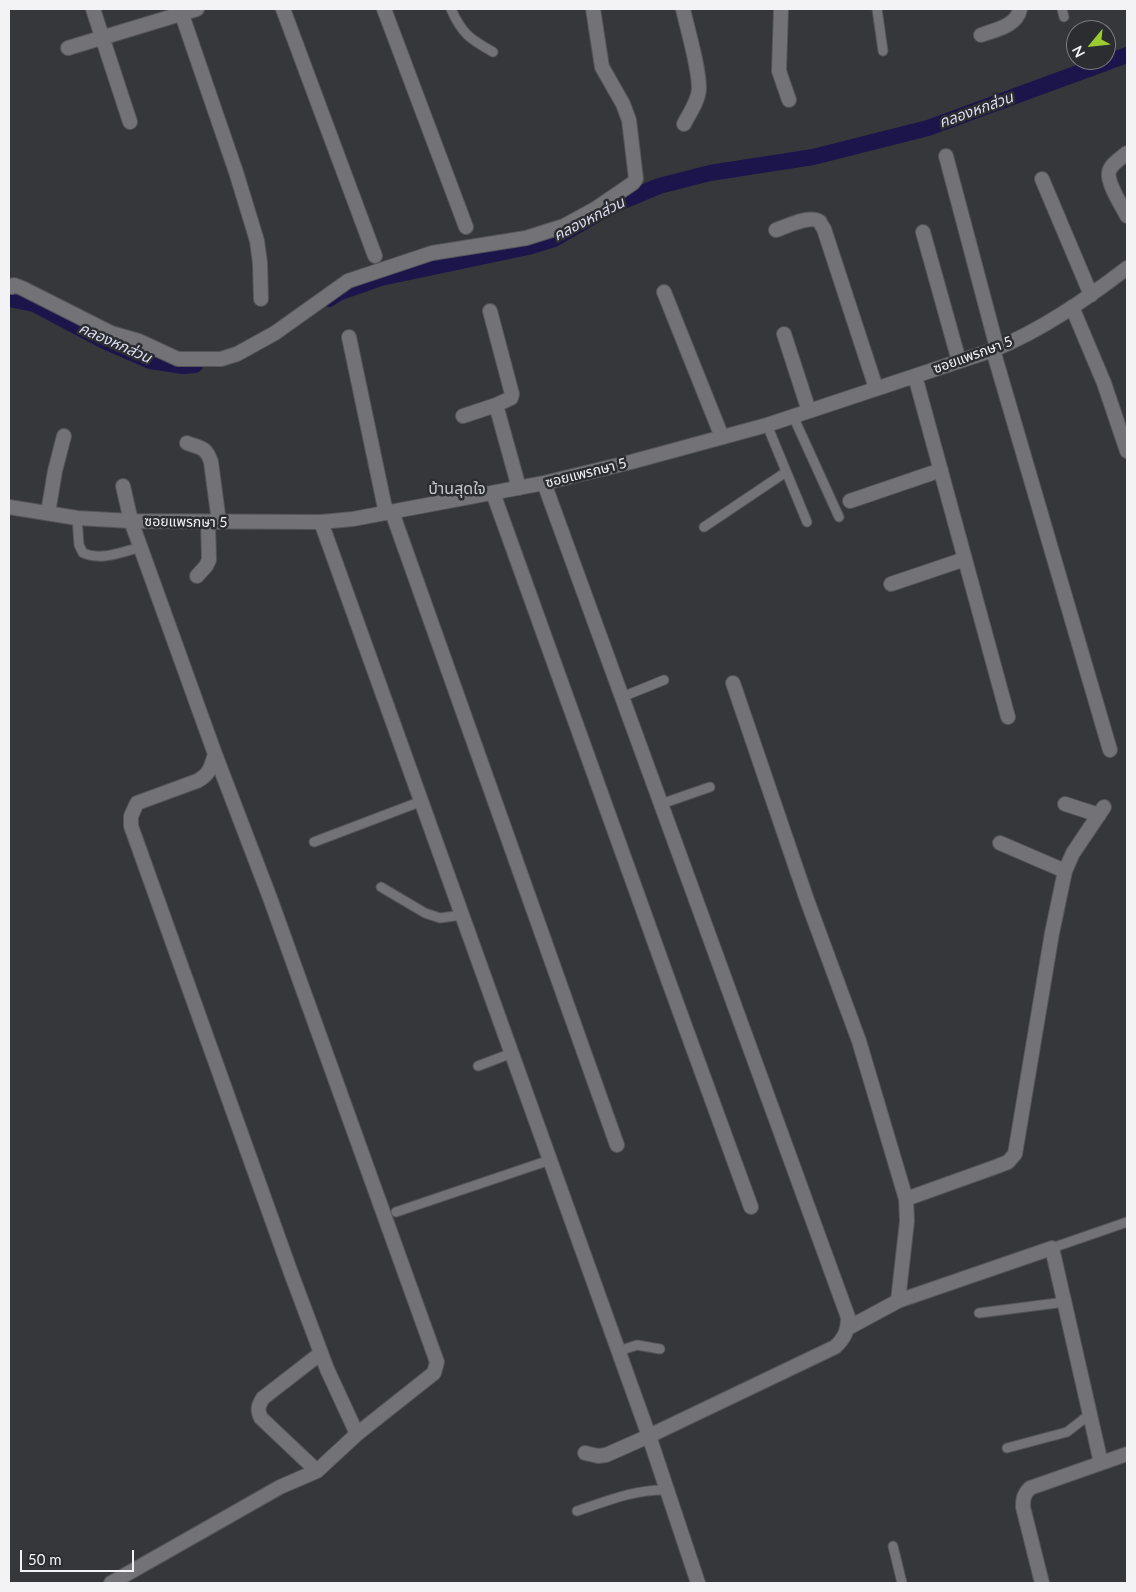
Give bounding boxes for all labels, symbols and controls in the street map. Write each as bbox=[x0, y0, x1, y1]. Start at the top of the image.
north arrow bbox=[1066, 20, 1116, 70]
text: N bbox=[1068, 43, 1088, 61]
water label: คลองหกส่วน bbox=[937, 88, 1015, 132]
water label: คลองหกส่วน bbox=[550, 193, 628, 245]
water label: คลองหกส่วน bbox=[76, 319, 154, 367]
street label: ซอยแพรกษา 5 bbox=[931, 333, 1015, 377]
street label: ซอยแพรกษา 5 bbox=[544, 455, 628, 491]
district label: บ้านสุดใจ bbox=[428, 479, 486, 499]
street label: ซอยแพรกษา 5 bbox=[144, 513, 228, 531]
scale bar bbox=[22, 1540, 136, 1572]
text: 50 m bbox=[28, 1550, 62, 1568]

